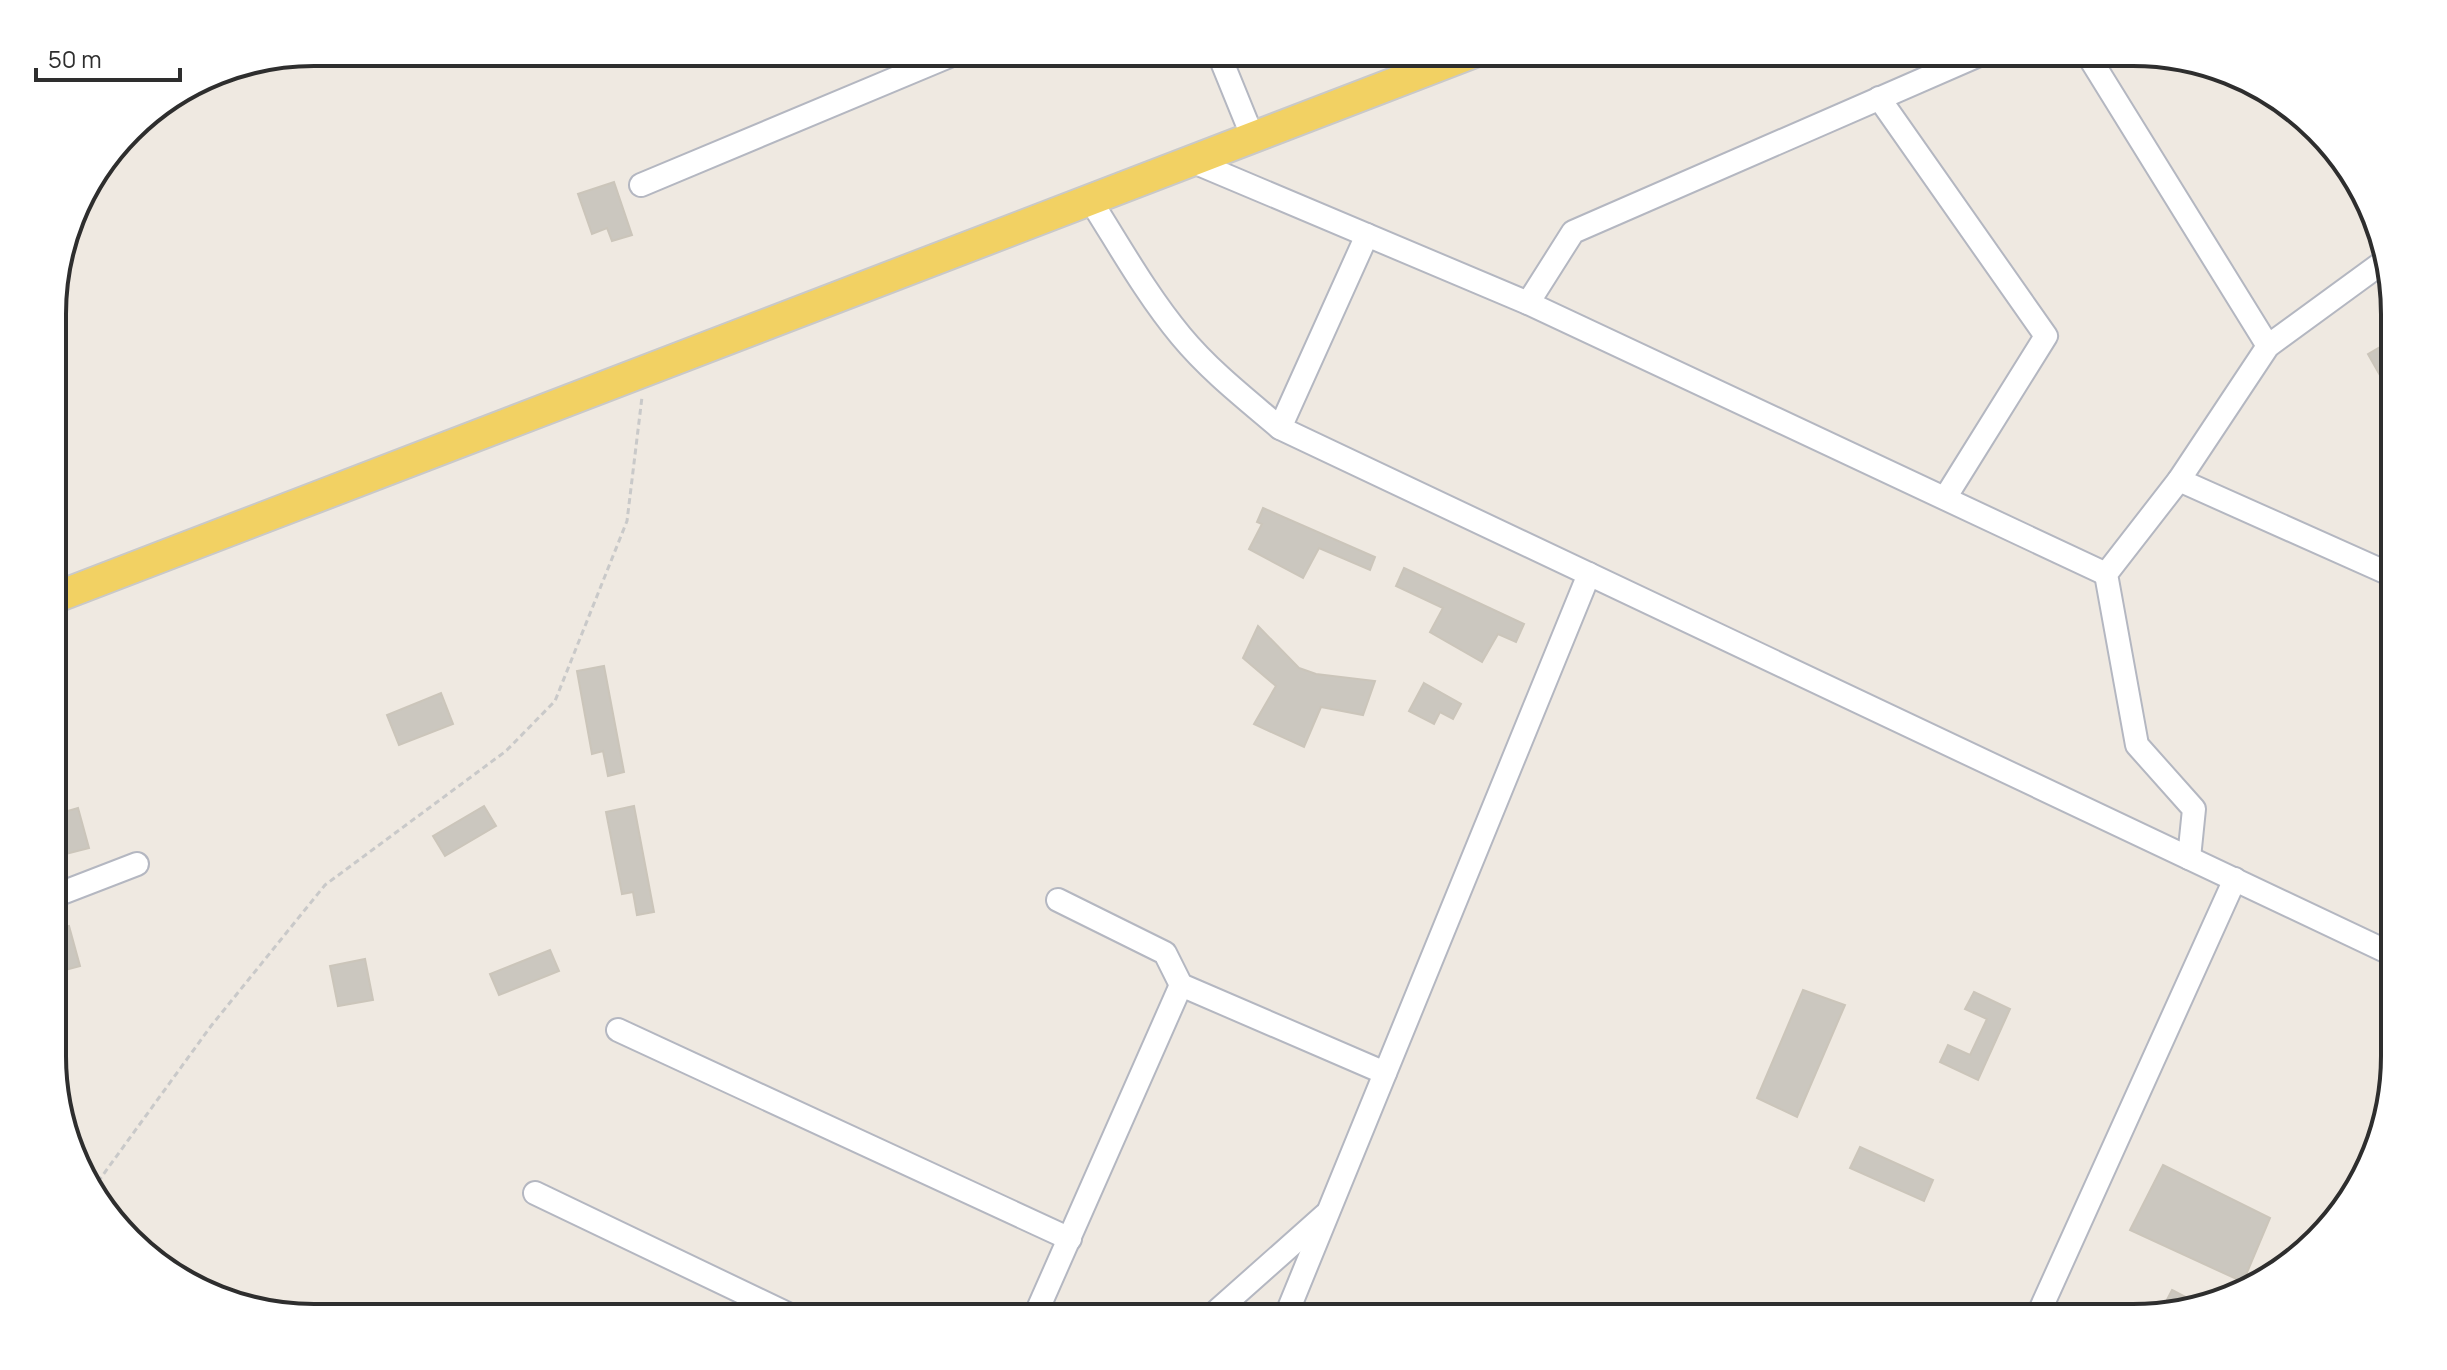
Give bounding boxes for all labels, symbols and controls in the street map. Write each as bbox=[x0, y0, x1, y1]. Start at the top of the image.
scale bar bbox=[36, 32, 180, 82]
text: 50 m bbox=[48, 42, 102, 75]

